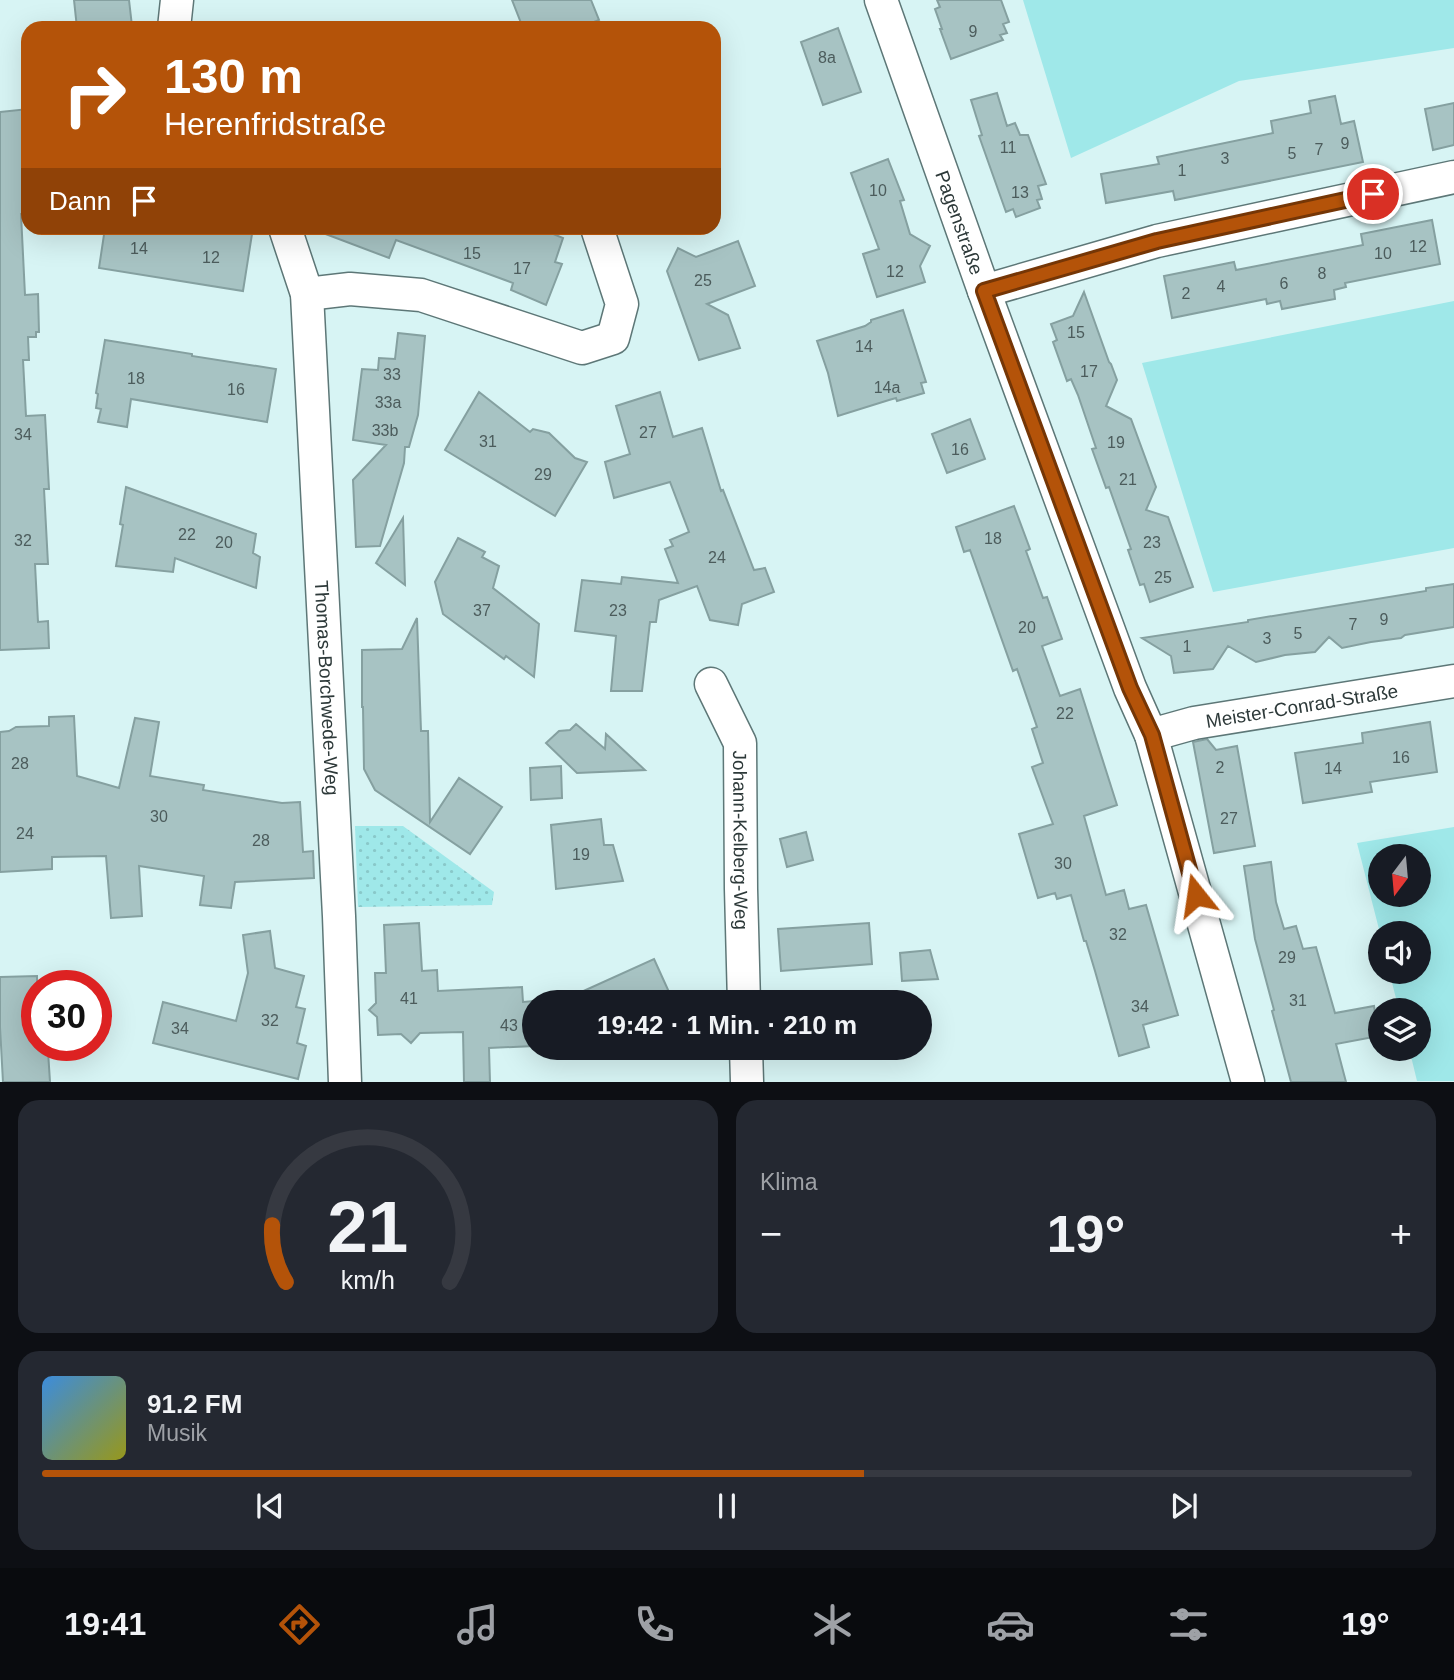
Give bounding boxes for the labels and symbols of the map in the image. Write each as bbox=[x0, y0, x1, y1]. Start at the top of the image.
house number: 9 bbox=[969, 23, 978, 40]
house number: 8a bbox=[818, 49, 836, 66]
house number: 9 bbox=[1341, 135, 1350, 152]
house number: 11 bbox=[1000, 139, 1016, 156]
house number: 7 bbox=[1315, 141, 1324, 158]
house number: 5 bbox=[1288, 145, 1297, 162]
house number: 3 bbox=[1221, 150, 1230, 167]
house number: 1 bbox=[1178, 162, 1187, 179]
pin bbox=[1343, 164, 1403, 224]
street label: Pagenstraße bbox=[931, 168, 987, 277]
house number: 10 bbox=[869, 182, 887, 199]
house number: 13 bbox=[1011, 184, 1029, 201]
house number: 12 bbox=[1409, 238, 1427, 255]
house number: 14 bbox=[130, 240, 148, 257]
house number: 15 bbox=[463, 245, 481, 262]
house number: 10 bbox=[1374, 245, 1392, 262]
house number: 12 bbox=[202, 249, 220, 266]
house number: 17 bbox=[513, 260, 531, 277]
house number: 12 bbox=[886, 263, 904, 280]
house number: 8 bbox=[1318, 265, 1327, 282]
house number: 25 bbox=[694, 272, 712, 289]
house number: 6 bbox=[1280, 275, 1289, 292]
house number: 4 bbox=[1217, 278, 1226, 295]
house number: 2 bbox=[1182, 285, 1191, 302]
house number: 15 bbox=[1067, 324, 1085, 341]
house number: 14 bbox=[855, 338, 873, 355]
house number: 17 bbox=[1080, 363, 1098, 380]
house number: 33 bbox=[383, 366, 401, 383]
house number: 18 bbox=[127, 370, 145, 387]
house number: 14a bbox=[874, 379, 900, 396]
house number: 16 bbox=[227, 381, 245, 398]
house number: 33a bbox=[375, 394, 401, 411]
house number: 33b bbox=[372, 422, 398, 439]
house number: 27 bbox=[639, 424, 657, 441]
house number: 34 bbox=[14, 426, 32, 443]
house number: 31 bbox=[479, 433, 497, 450]
house number: 19 bbox=[1107, 434, 1125, 451]
house number: 16 bbox=[951, 441, 969, 458]
house number: 29 bbox=[534, 466, 552, 483]
house number: 21 bbox=[1119, 471, 1137, 488]
house number: 22 bbox=[178, 526, 196, 543]
house number: 18 bbox=[984, 530, 1002, 547]
house number: 32 bbox=[14, 532, 32, 549]
house number: 20 bbox=[215, 534, 233, 551]
house number: 23 bbox=[1143, 534, 1161, 551]
house number: 24 bbox=[708, 549, 726, 566]
house number: 25 bbox=[1154, 569, 1172, 586]
street label: Thomas-Borchwede-Weg bbox=[311, 580, 343, 796]
house number: 37 bbox=[473, 602, 491, 619]
house number: 23 bbox=[609, 602, 627, 619]
house number: 9 bbox=[1380, 611, 1389, 628]
house number: 7 bbox=[1349, 616, 1358, 633]
house number: 20 bbox=[1018, 619, 1036, 636]
house number: 5 bbox=[1294, 625, 1303, 642]
house number: 3 bbox=[1263, 630, 1272, 647]
house number: 1 bbox=[1183, 638, 1192, 655]
street label: Meister-Conrad-Straße bbox=[1204, 680, 1400, 732]
house number: 22 bbox=[1056, 705, 1074, 722]
house number: 16 bbox=[1392, 749, 1410, 766]
street label: Johann-Kelberg-Weg bbox=[729, 751, 752, 930]
house number: 28 bbox=[11, 755, 29, 772]
house number: 2 bbox=[1216, 759, 1225, 776]
house number: 14 bbox=[1324, 760, 1342, 777]
house number: 30 bbox=[150, 808, 168, 825]
house number: 27 bbox=[1220, 810, 1238, 827]
house number: 24 bbox=[16, 825, 34, 842]
house number: 28 bbox=[252, 832, 270, 849]
north arrow bbox=[1368, 844, 1432, 906]
house number: 19 bbox=[572, 846, 590, 863]
house number: 30 bbox=[1054, 855, 1072, 872]
position arrow bbox=[1159, 858, 1233, 932]
house number: 32 bbox=[1109, 926, 1127, 943]
house number: 29 bbox=[1278, 949, 1296, 966]
speed limit sign: 30 bbox=[21, 970, 112, 1061]
house number: 41 bbox=[400, 990, 418, 1007]
house number: 31 bbox=[1289, 992, 1307, 1009]
house number: 34 bbox=[1131, 998, 1149, 1015]
house number: 32 bbox=[261, 1012, 279, 1029]
house number: 43 bbox=[500, 1017, 518, 1034]
house number: 34 bbox=[171, 1020, 189, 1037]

